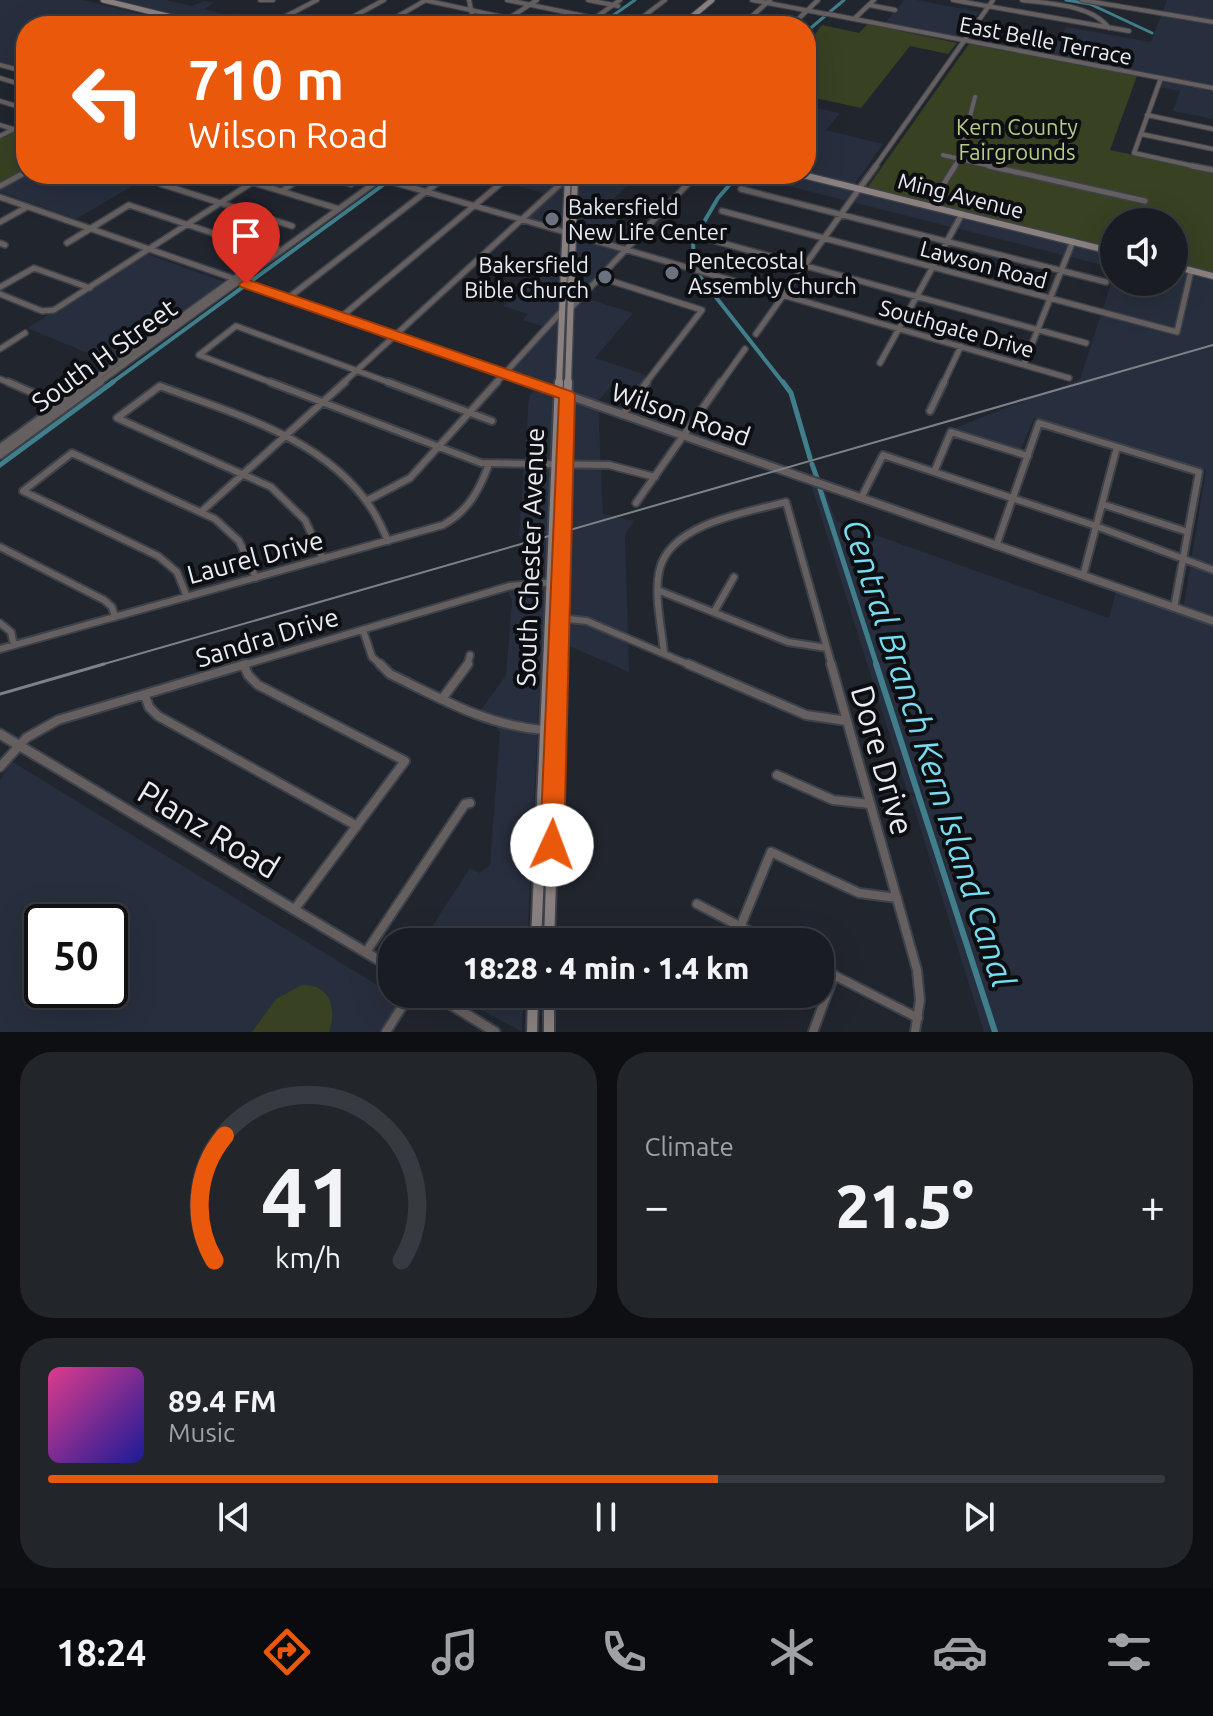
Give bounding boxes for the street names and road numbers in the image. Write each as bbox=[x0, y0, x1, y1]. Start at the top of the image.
street label: East Belle Terrace bbox=[958, 11, 1134, 69]
street label: Ming Avenue bbox=[895, 167, 1027, 223]
street label: Lawson Road bbox=[918, 235, 1050, 293]
street label: South H Street bbox=[26, 293, 182, 417]
street label: Southgate Drive bbox=[877, 294, 1037, 362]
street label: Wilson Road bbox=[608, 377, 754, 451]
street label: South Chester Avenue bbox=[511, 427, 549, 687]
street label: Laurel Drive bbox=[184, 525, 326, 589]
street label: Sandra Drive bbox=[192, 602, 342, 672]
street label: Dore Drive bbox=[844, 681, 922, 839]
street label: Planz Road bbox=[132, 773, 286, 885]

